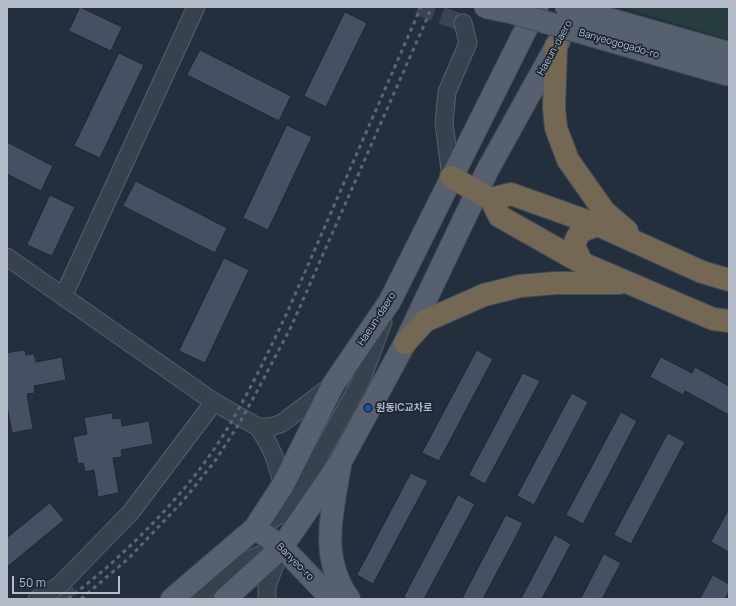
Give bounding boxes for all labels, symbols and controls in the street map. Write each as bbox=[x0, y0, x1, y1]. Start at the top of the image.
street label: Haeun-daero bbox=[535, 18, 575, 78]
street label: Banyeogogado-ro bbox=[577, 27, 661, 61]
street label: Haeun-daero bbox=[355, 290, 399, 348]
place label: 원동IC교차로 bbox=[376, 402, 432, 414]
marker: 원동IC교차로 bbox=[363, 403, 373, 413]
street label: Banyeo-ro bbox=[274, 541, 316, 583]
scale bar bbox=[14, 568, 122, 594]
text: 50 m bbox=[19, 574, 46, 591]

